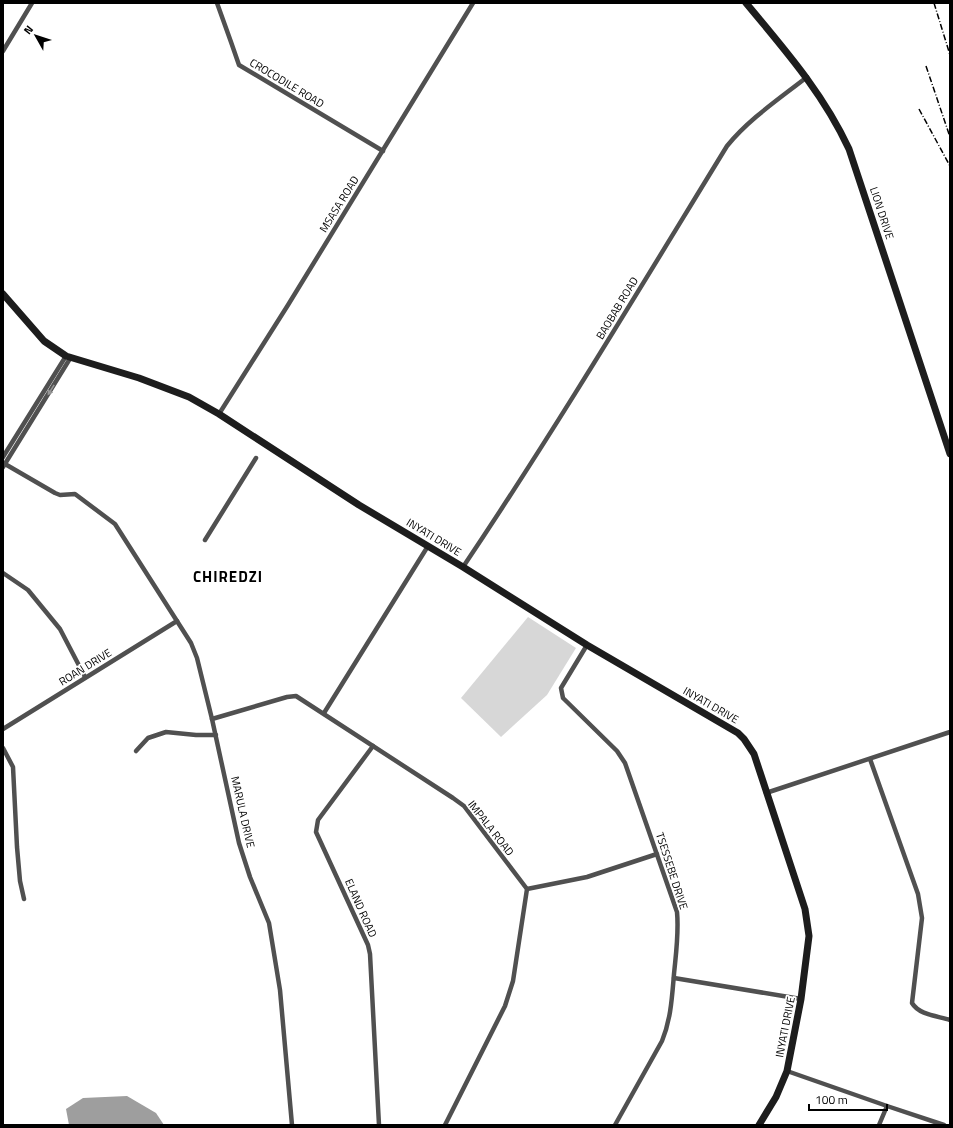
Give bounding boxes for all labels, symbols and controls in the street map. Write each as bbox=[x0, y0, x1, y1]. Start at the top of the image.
north arrow bbox=[16, 16, 56, 56]
text: N bbox=[20, 22, 37, 38]
street label: CROCODILE ROAD bbox=[247, 54, 327, 112]
street label: MSASA ROAD bbox=[315, 173, 363, 235]
street label: LION DRIVE bbox=[866, 185, 898, 241]
street label: BAOBAB ROAD bbox=[592, 274, 642, 342]
one-way arrow bbox=[47, 384, 54, 396]
street label: INYATI DRIVE bbox=[404, 514, 464, 560]
district label: CHIREDZI bbox=[193, 565, 263, 588]
street label: ROAN DRIVE bbox=[56, 644, 114, 690]
street label: INYATI DRIVE bbox=[680, 683, 742, 727]
street label: MARULA DRIVE bbox=[227, 775, 259, 849]
street label: IMPALA ROAD bbox=[464, 797, 518, 859]
street label: TSESSEBE DRIVE bbox=[652, 830, 692, 912]
street label: ELAND ROAD bbox=[341, 876, 381, 940]
street label: INYATI DRIVE bbox=[771, 995, 799, 1059]
scale bar bbox=[809, 1086, 887, 1112]
text: 100 m bbox=[815, 1090, 848, 1109]

